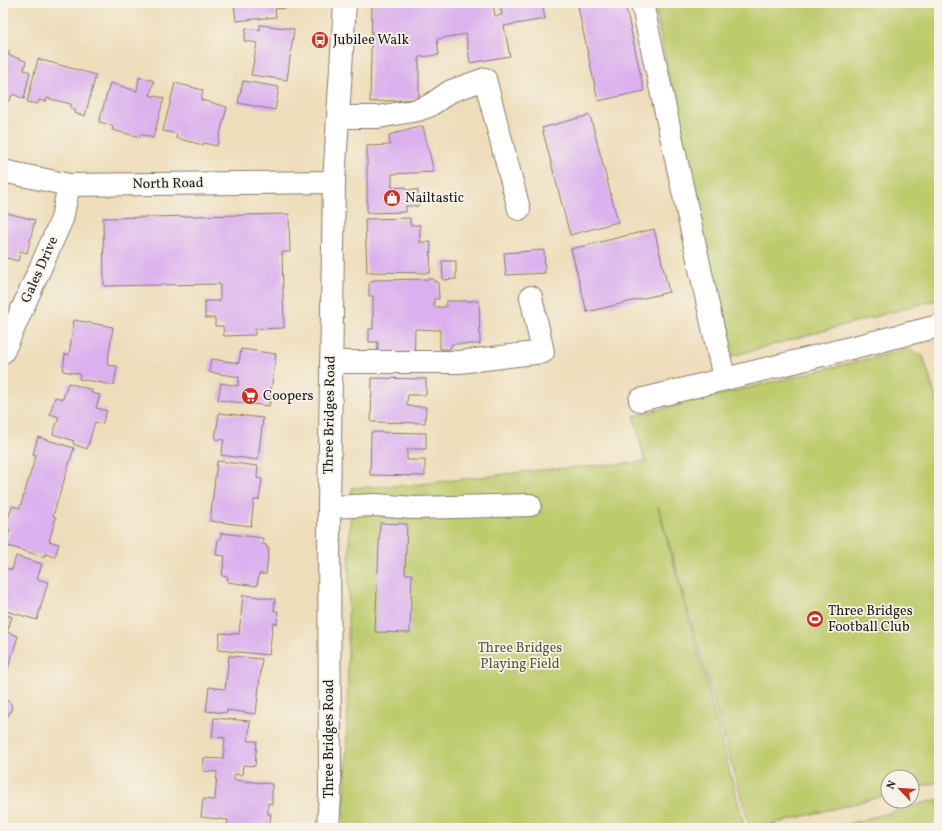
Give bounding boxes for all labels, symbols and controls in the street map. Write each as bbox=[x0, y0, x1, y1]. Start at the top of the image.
bus stop icon: Jubilee Walk bbox=[310, 30, 330, 50]
place label: Jubilee Walk bbox=[333, 31, 409, 50]
street label: North Road bbox=[132, 174, 204, 194]
shop icon: Nailtastic bbox=[382, 188, 402, 208]
place label: Nailtastic bbox=[405, 189, 464, 208]
street label: Gales Drive bbox=[17, 233, 63, 306]
street label: Three Bridges Road bbox=[319, 355, 341, 475]
supermarket icon: Coopers bbox=[240, 386, 260, 406]
place label: Coopers bbox=[263, 387, 314, 406]
place label: Three Bridges Football Club bbox=[828, 602, 913, 637]
sports icon: Three Bridges Football Club bbox=[805, 609, 825, 629]
park label: Three Bridges Playing Field bbox=[478, 639, 562, 674]
street label: Three Bridges Road bbox=[320, 679, 339, 799]
north arrow bbox=[880, 769, 920, 809]
text: N bbox=[884, 779, 901, 792]

